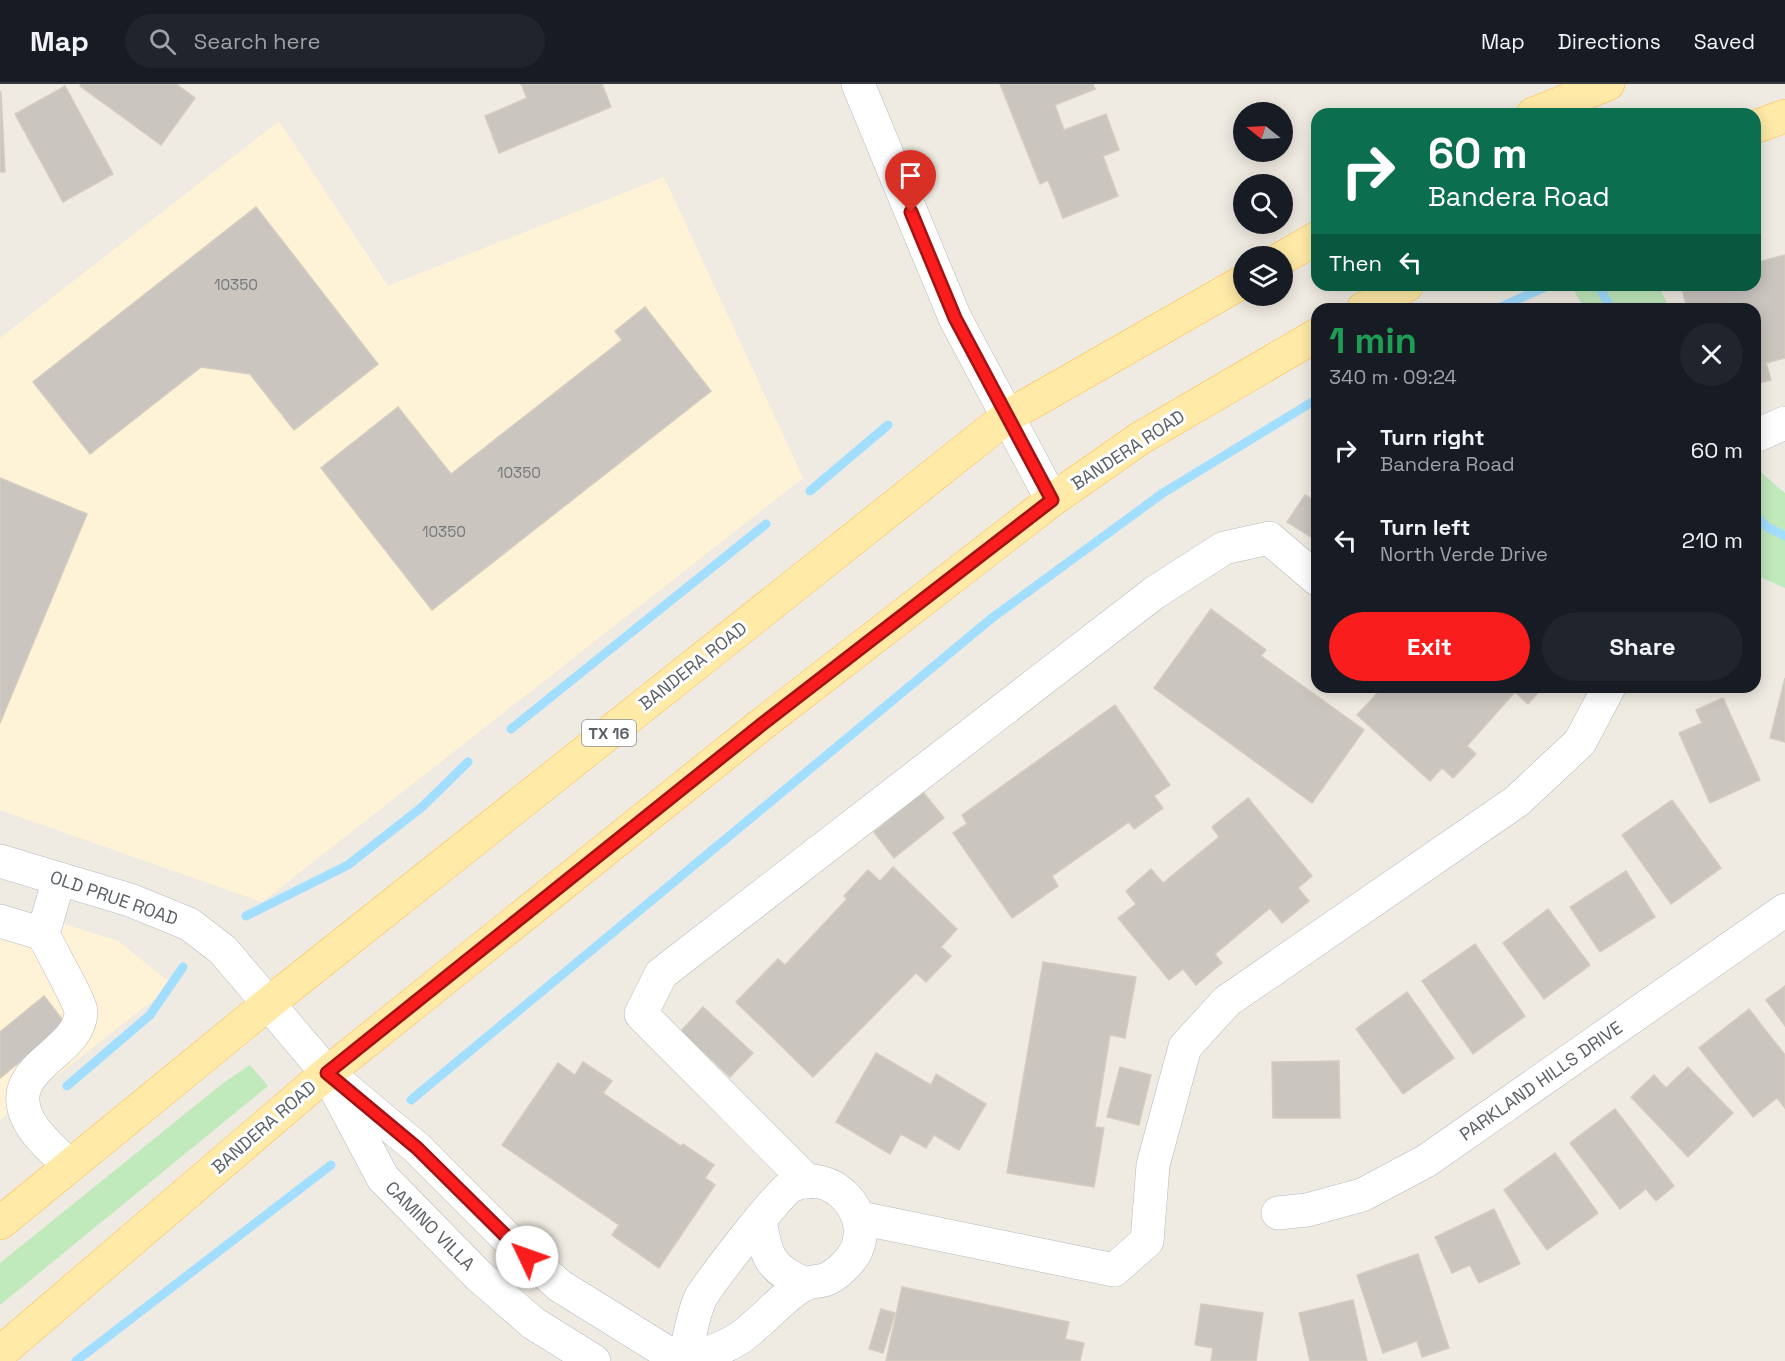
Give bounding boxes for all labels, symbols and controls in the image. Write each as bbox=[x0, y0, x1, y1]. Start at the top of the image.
search box bbox=[125, 14, 545, 68]
text: Map bbox=[30, 23, 89, 59]
icon: search bbox=[146, 25, 179, 58]
text: Search here bbox=[194, 27, 321, 55]
text: Map bbox=[1481, 28, 1525, 55]
text: Directions bbox=[1558, 28, 1661, 55]
text: Saved bbox=[1694, 28, 1755, 55]
north arrow bbox=[1233, 102, 1293, 162]
map controls bbox=[1233, 102, 1293, 306]
text: 60 m bbox=[1428, 127, 1528, 180]
icon: right bbox=[1329, 132, 1407, 210]
pin bbox=[885, 150, 936, 212]
icon: arrive bbox=[894, 159, 927, 192]
button: search bbox=[1233, 174, 1293, 234]
text: Bandera Road bbox=[1428, 179, 1610, 214]
button: layers bbox=[1233, 246, 1293, 306]
icon: left bbox=[1394, 246, 1427, 279]
text: Then bbox=[1329, 249, 1382, 277]
house number: 10350 bbox=[214, 275, 258, 294]
text: 1 min bbox=[1329, 318, 1417, 364]
button: close bbox=[1680, 323, 1743, 386]
text: 340 m · 09:24 bbox=[1329, 364, 1457, 390]
street label: BANDERA ROAD bbox=[1067, 404, 1189, 495]
text: Turn right bbox=[1380, 423, 1485, 451]
icon: right bbox=[1329, 434, 1362, 467]
text: 60 m bbox=[1691, 436, 1743, 464]
text: Bandera Road bbox=[1380, 451, 1515, 477]
house number: 10350 bbox=[497, 463, 541, 482]
text: Turn left bbox=[1380, 513, 1470, 541]
house number: 10350 bbox=[422, 522, 466, 541]
icon: left bbox=[1329, 524, 1362, 557]
text: 210 m bbox=[1682, 526, 1743, 554]
text: North Verde Drive bbox=[1380, 541, 1548, 567]
button: Exit bbox=[1329, 612, 1530, 681]
button: Share bbox=[1542, 612, 1743, 681]
street label: BANDERA ROAD bbox=[634, 616, 751, 715]
road number: TX 16 bbox=[582, 720, 636, 746]
street label: OLD PRUE ROAD bbox=[47, 865, 181, 930]
street label: PARKLAND HILLS DRIVE bbox=[1455, 1016, 1627, 1146]
street label: BANDERA ROAD bbox=[207, 1075, 321, 1178]
street label: CAMINO VILLA bbox=[381, 1176, 480, 1275]
position arrow bbox=[495, 1225, 559, 1289]

